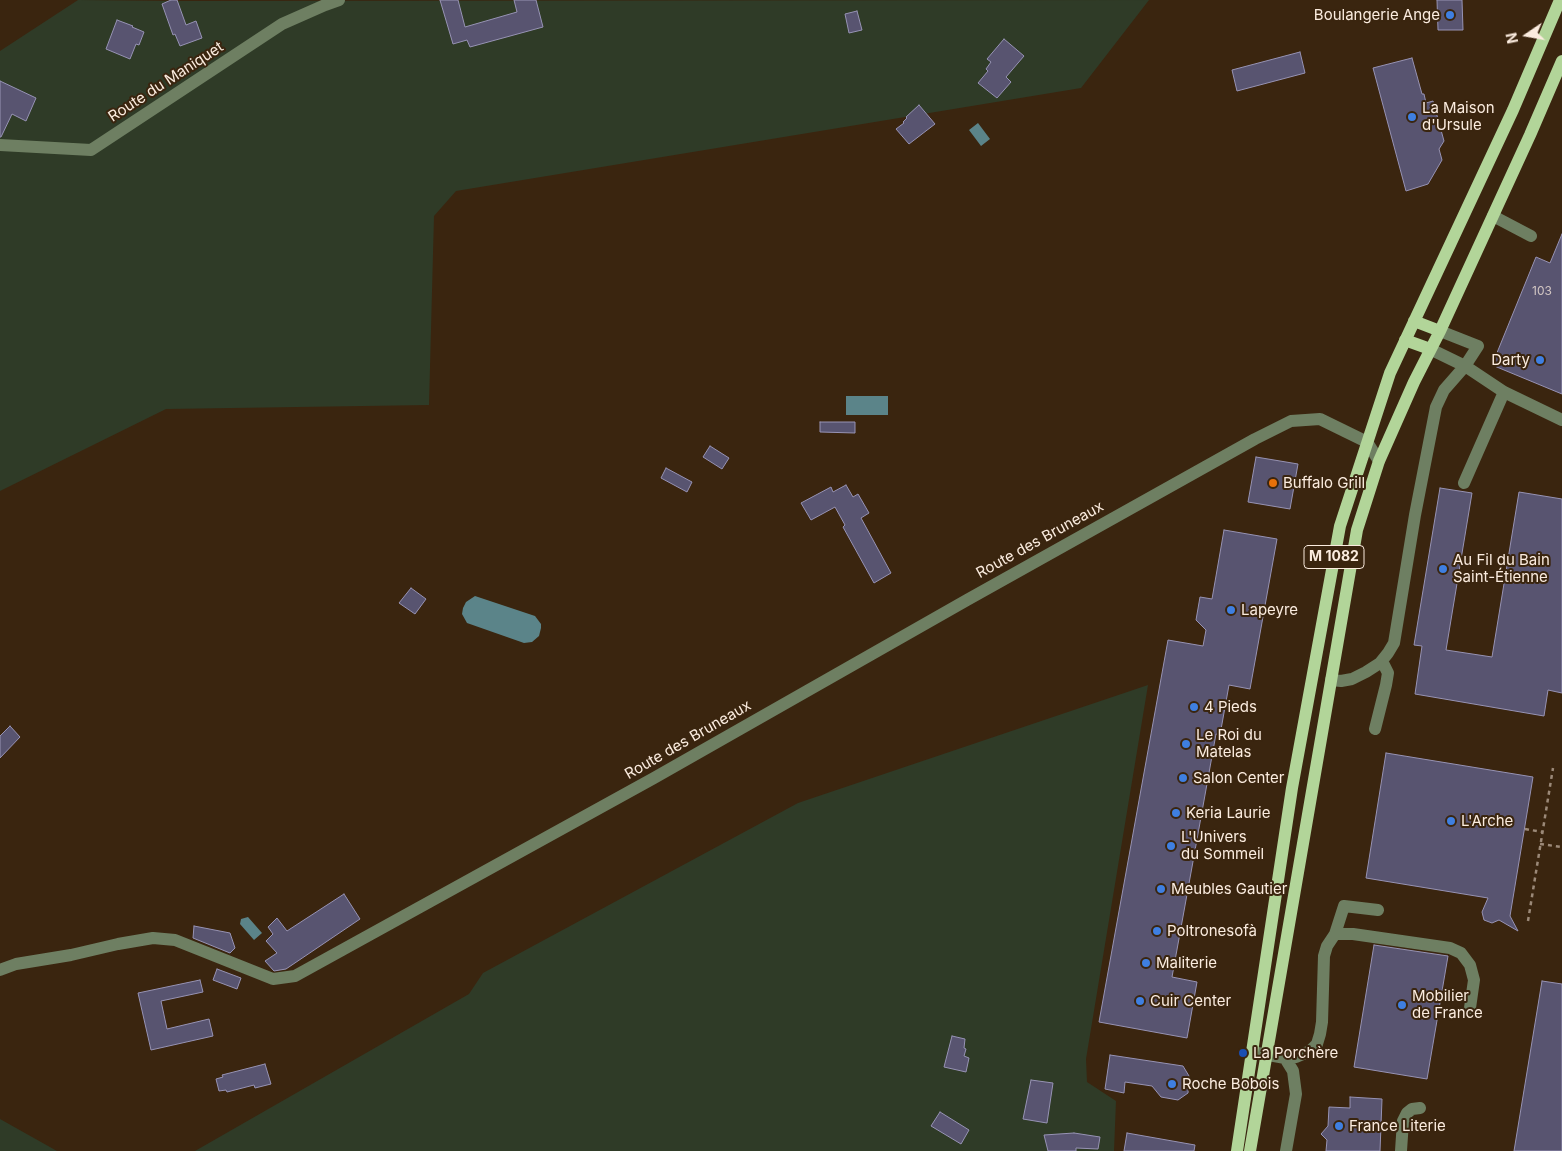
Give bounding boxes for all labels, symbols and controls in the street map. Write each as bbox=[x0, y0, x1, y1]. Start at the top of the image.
place label: Boulangerie Ange bbox=[1314, 6, 1440, 24]
marker: Boulangerie Ange bbox=[1444, 9, 1456, 21]
north arrow bbox=[1502, 10, 1552, 60]
text: N bbox=[1502, 31, 1521, 45]
street label: Route du Maniquet bbox=[105, 38, 227, 126]
place label: La Maison d'Ursule bbox=[1422, 99, 1495, 134]
marker: La Maison d'Ursule bbox=[1406, 111, 1418, 123]
house number: 103 bbox=[1532, 284, 1552, 298]
place label: Darty bbox=[1491, 351, 1530, 369]
marker: Darty bbox=[1534, 354, 1546, 366]
place label: Buffalo Grill bbox=[1283, 474, 1365, 492]
marker: Buffalo Grill bbox=[1267, 477, 1279, 489]
street label: Route des Bruneaux bbox=[973, 498, 1107, 582]
road number: M 1082 bbox=[1304, 546, 1364, 568]
place label: Au Fil du Bain Saint-Étienne bbox=[1453, 551, 1550, 586]
marker: Au Fil du Bain Saint-Étienne bbox=[1437, 563, 1449, 575]
place label: Lapeyre bbox=[1241, 601, 1298, 619]
marker: Lapeyre bbox=[1225, 604, 1237, 616]
street label: Route des Bruneaux bbox=[622, 697, 754, 783]
place label: 4 Pieds bbox=[1204, 698, 1257, 716]
marker: 4 Pieds bbox=[1188, 701, 1200, 713]
place label: Le Roi du Matelas bbox=[1196, 726, 1262, 761]
marker: Le Roi du Matelas bbox=[1180, 738, 1192, 750]
place label: Salon Center bbox=[1193, 769, 1284, 787]
marker: Salon Center bbox=[1177, 772, 1189, 784]
place label: Keria Laurie bbox=[1186, 804, 1270, 822]
marker: Keria Laurie bbox=[1170, 807, 1182, 819]
place label: L'Arche bbox=[1461, 812, 1513, 830]
marker: L'Arche bbox=[1445, 815, 1457, 827]
place label: L'Univers du Sommeil bbox=[1181, 828, 1264, 863]
marker: L'Univers du Sommeil bbox=[1165, 840, 1177, 852]
place label: Meubles Gautier bbox=[1171, 880, 1287, 898]
marker: Meubles Gautier bbox=[1155, 883, 1167, 895]
place label: Poltronesofà bbox=[1167, 922, 1257, 940]
marker: Poltronesofà bbox=[1151, 925, 1163, 937]
place label: Maliterie bbox=[1156, 954, 1217, 972]
marker: Maliterie bbox=[1140, 957, 1152, 969]
place label: Mobilier de France bbox=[1412, 987, 1483, 1022]
place label: Cuir Center bbox=[1150, 992, 1231, 1010]
marker: Cuir Center bbox=[1134, 995, 1146, 1007]
marker: Mobilier de France bbox=[1396, 999, 1408, 1011]
place label: La Porchère bbox=[1253, 1044, 1338, 1062]
marker: La Porchère bbox=[1237, 1047, 1249, 1059]
place label: Roche Bobois bbox=[1182, 1075, 1279, 1093]
marker: Roche Bobois bbox=[1166, 1078, 1178, 1090]
place label: France Literie bbox=[1349, 1117, 1446, 1135]
marker: France Literie bbox=[1333, 1120, 1345, 1132]

